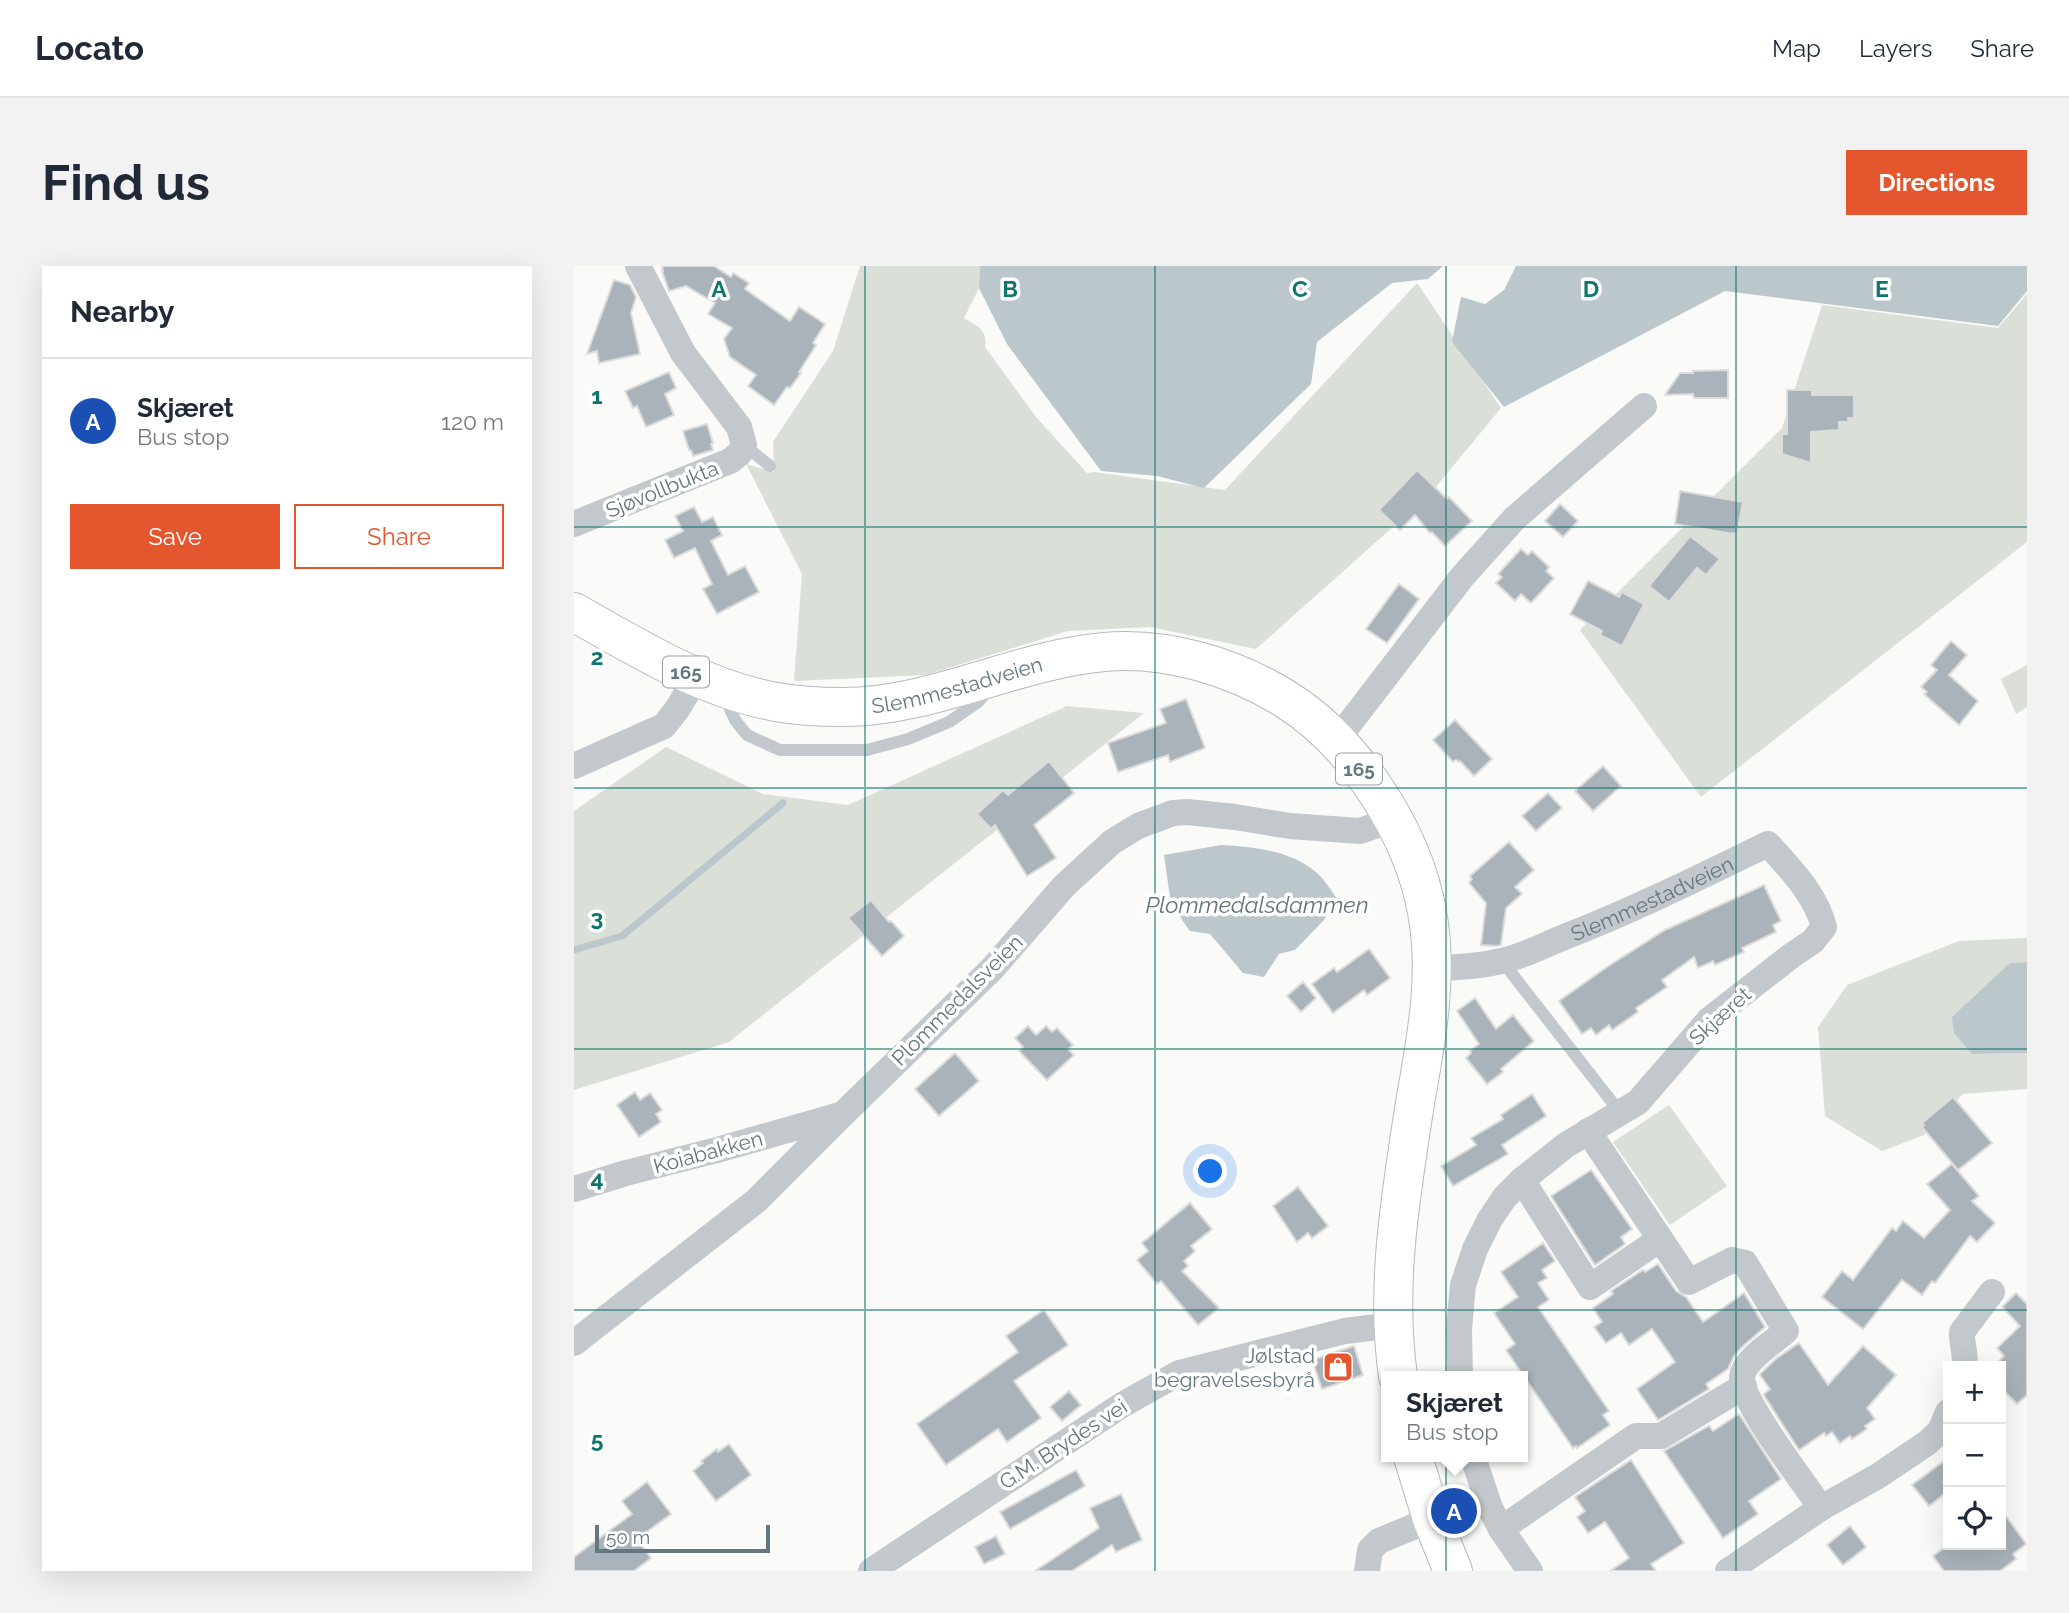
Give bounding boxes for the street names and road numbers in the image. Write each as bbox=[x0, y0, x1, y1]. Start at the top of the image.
street label: Sjøvollbukta bbox=[602, 455, 722, 523]
street label: Slemmestadveien bbox=[870, 651, 1045, 718]
road number: 165 bbox=[663, 656, 709, 688]
road number: 165 bbox=[1336, 754, 1382, 784]
street label: Slemmestadveien bbox=[1567, 850, 1737, 946]
street label: Plommedalsveien bbox=[886, 929, 1028, 1071]
street label: Skjæret bbox=[1684, 982, 1756, 1050]
street label: Koiabakken bbox=[651, 1125, 765, 1179]
street label: G.M. Brydes vei bbox=[994, 1393, 1132, 1495]

